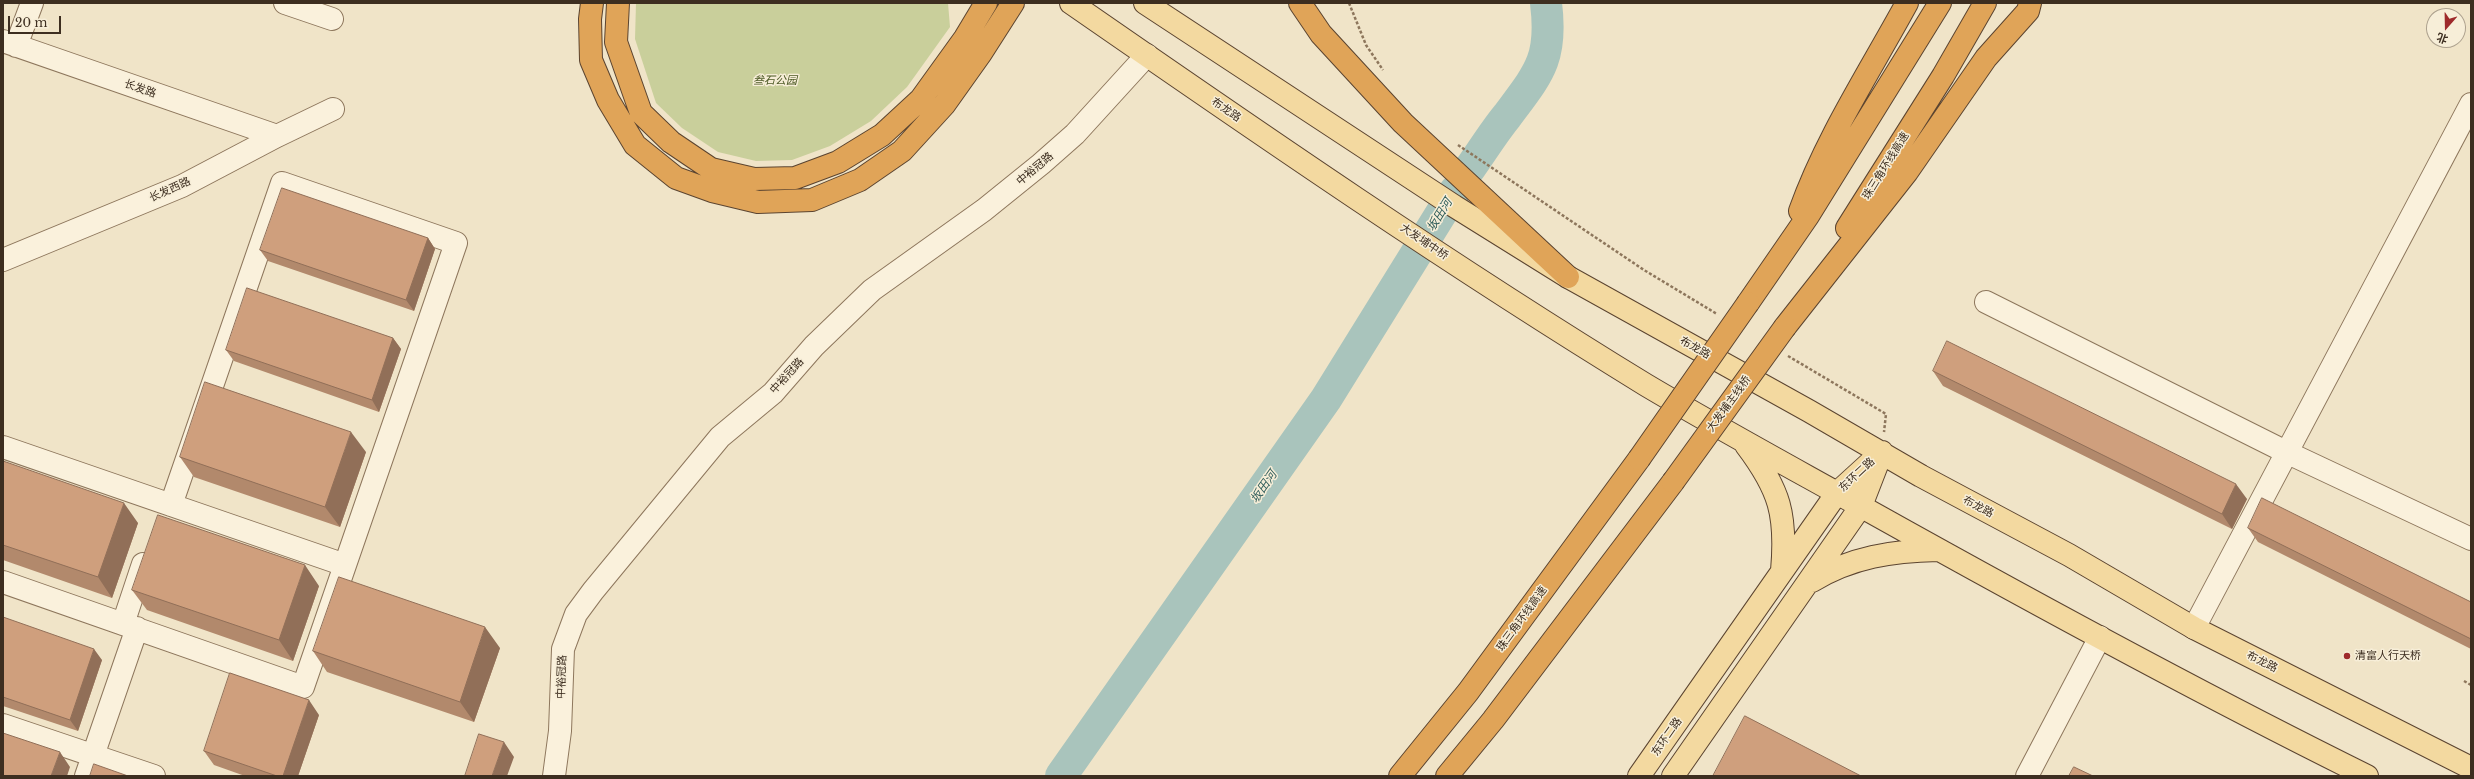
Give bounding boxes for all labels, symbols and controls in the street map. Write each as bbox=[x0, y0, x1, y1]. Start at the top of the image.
scale bar bbox=[10, 8, 63, 34]
north arrow bbox=[2426, 8, 2466, 48]
text: 20 m bbox=[15, 15, 47, 30]
text: 北 bbox=[2435, 30, 2450, 47]
park label: 叁石公园 bbox=[753, 74, 797, 88]
street label: 长发路 bbox=[122, 77, 158, 101]
street label: 布龙路 bbox=[1209, 95, 1243, 125]
street label: 珠三角环线高速 bbox=[1860, 130, 1912, 202]
street label: 中裕冠路 bbox=[1014, 150, 1056, 188]
street label: 长发西路 bbox=[147, 175, 193, 205]
water label: 坂田河 bbox=[1424, 196, 1456, 234]
street label: 大发埔中桥 bbox=[1398, 221, 1450, 263]
street label: 布龙路 bbox=[1677, 334, 1713, 362]
street label: 中裕冠路 bbox=[767, 355, 807, 397]
street label: 大发埔主线桥 bbox=[1704, 373, 1754, 435]
street label: 东环二路 bbox=[1836, 455, 1878, 495]
water label: 坂田河 bbox=[1248, 468, 1280, 506]
street label: 布龙路 bbox=[1960, 493, 1996, 521]
street label: 珠三角环线高速 bbox=[1494, 584, 1550, 654]
street label: 布龙路 bbox=[2244, 649, 2280, 675]
place label: 清富人行天桥 bbox=[2355, 649, 2421, 663]
marker: 清富人行天桥 bbox=[2342, 651, 2352, 661]
street label: 中裕冠路 bbox=[555, 655, 569, 699]
street label: 东环二路 bbox=[1649, 715, 1685, 759]

